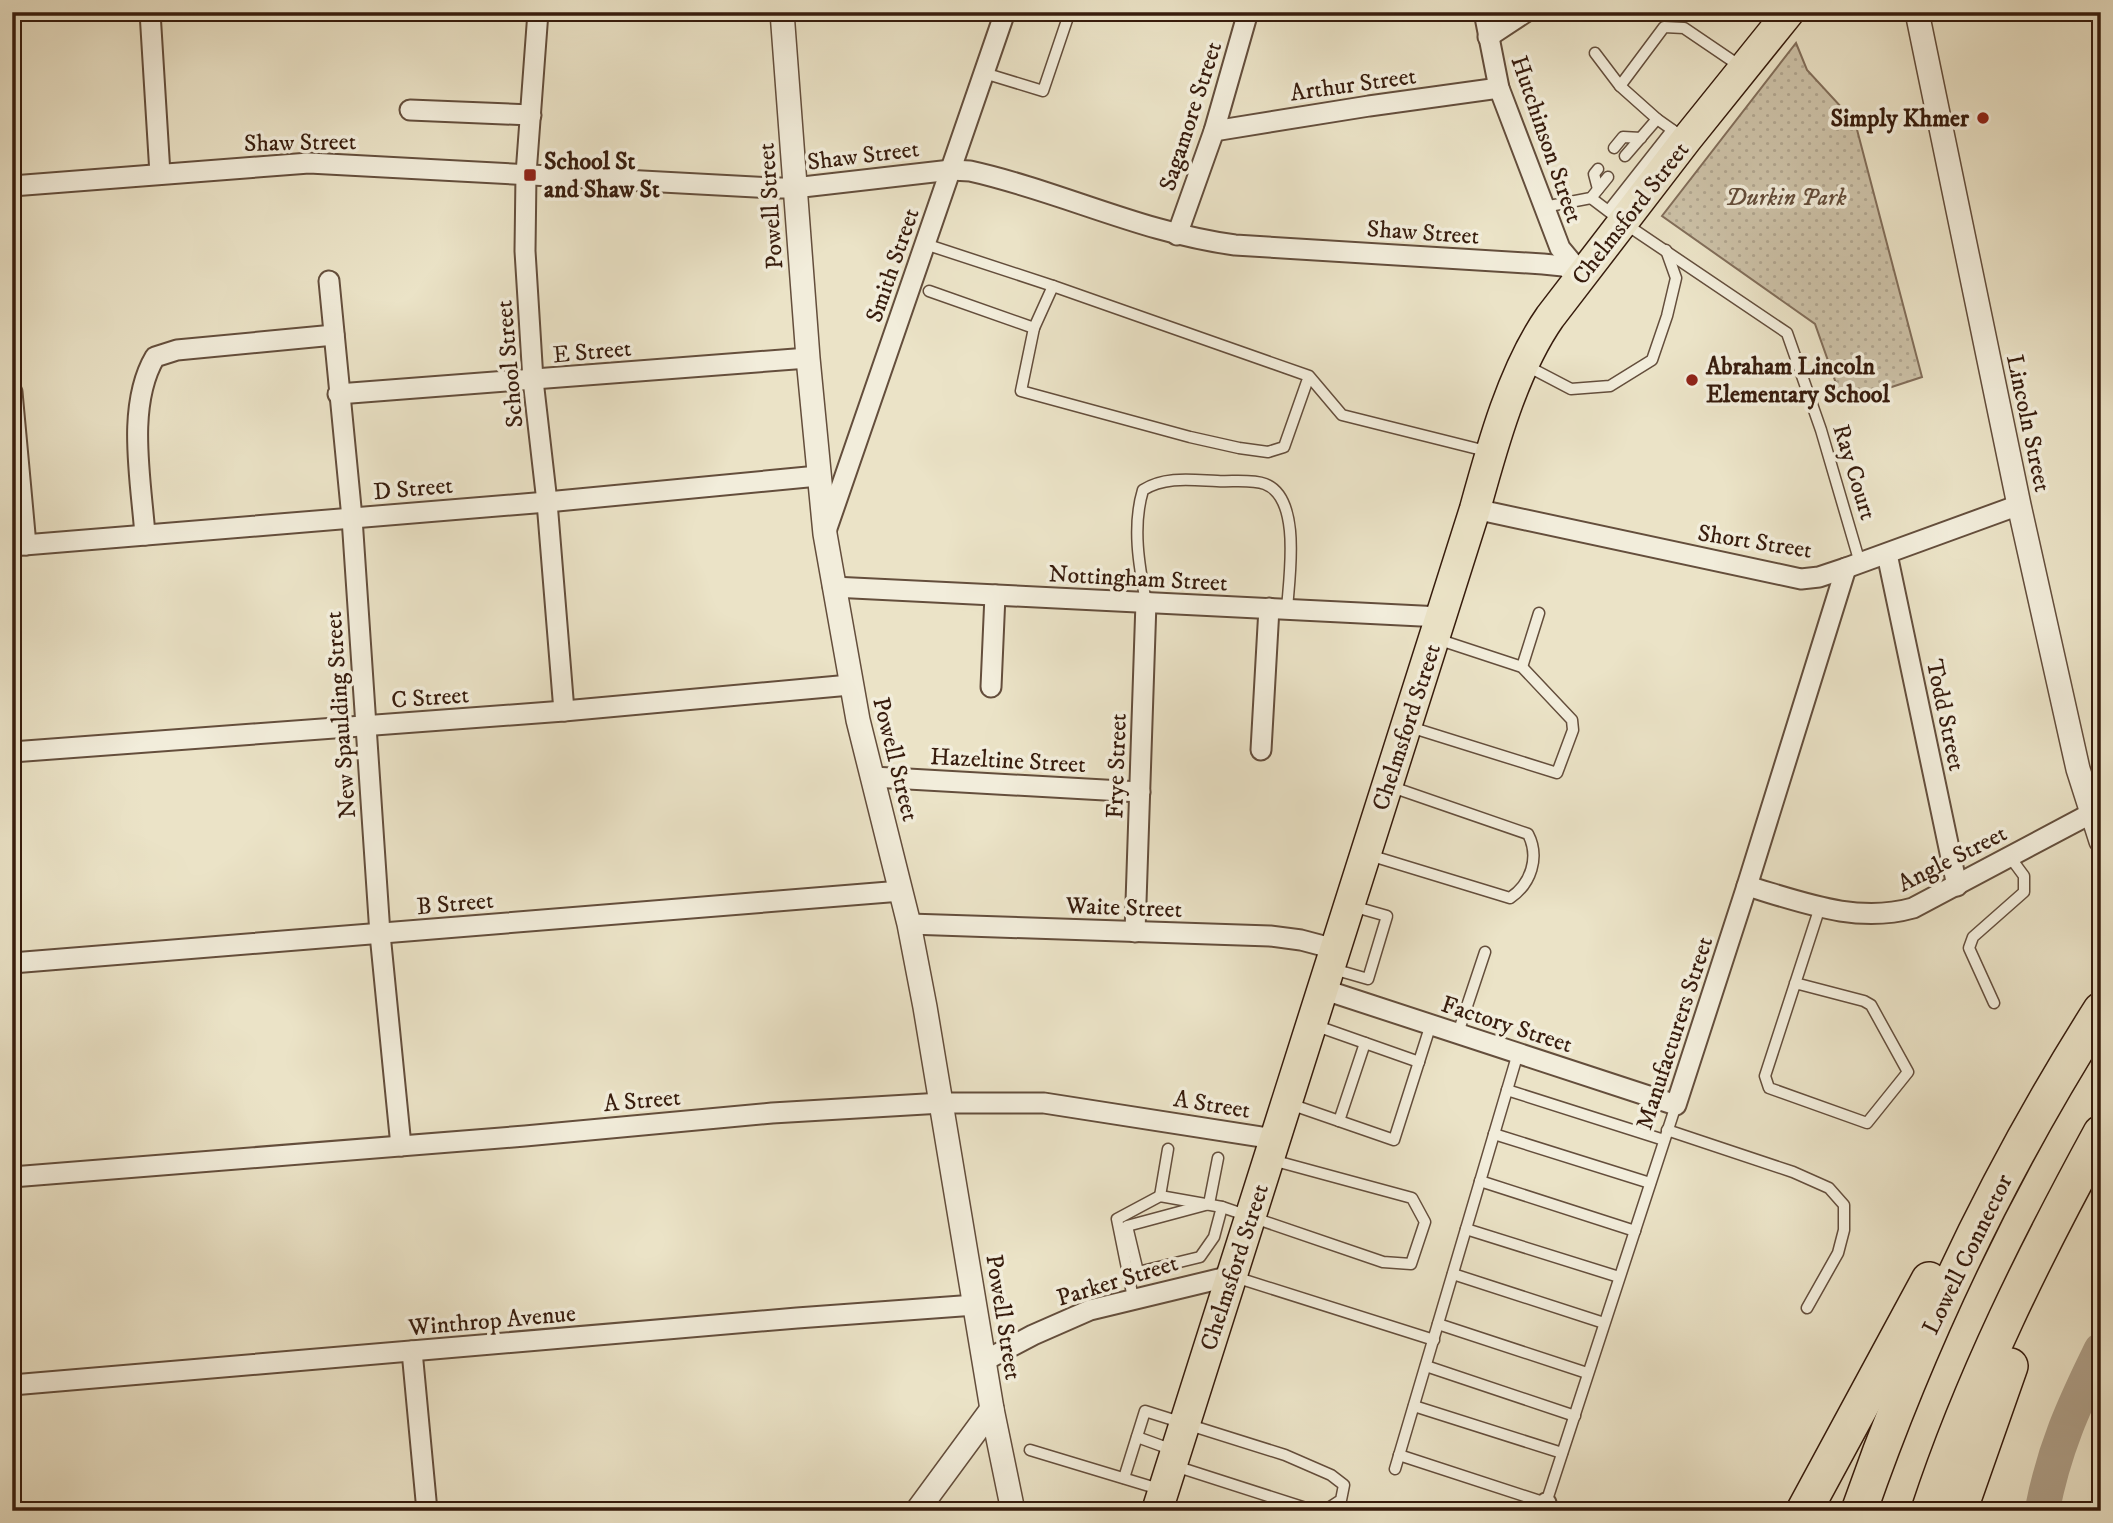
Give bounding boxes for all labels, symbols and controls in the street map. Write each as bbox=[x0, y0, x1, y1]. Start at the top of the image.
street label: Sagamore Street bbox=[1153, 38, 1229, 195]
street label: Hutchinson Street bbox=[1503, 52, 1589, 227]
street label: Arthur Street bbox=[1288, 61, 1418, 109]
place label: Simply Khmer bbox=[1831, 104, 1970, 134]
marker: Simply Khmer bbox=[1975, 110, 1991, 126]
street label: Shaw Street bbox=[244, 127, 357, 159]
street label: Shaw Street bbox=[805, 134, 921, 178]
street label: Chelmsford Street bbox=[1566, 136, 1696, 291]
street label: Powell Street bbox=[752, 141, 790, 270]
place label: School St and Shaw St bbox=[544, 147, 660, 205]
marker: School St and Shaw St bbox=[522, 167, 538, 183]
park label: Durkin Park bbox=[1725, 183, 1847, 213]
street label: Smith Street bbox=[859, 204, 927, 326]
street label: Shaw Street bbox=[1366, 214, 1480, 252]
street label: School Street bbox=[489, 299, 531, 429]
street label: E Street bbox=[551, 334, 633, 370]
place label: Abraham Lincoln Elementary School bbox=[1705, 352, 1890, 410]
street label: Lincoln Street bbox=[1999, 352, 2057, 495]
marker: Abraham Lincoln Elementary School bbox=[1684, 372, 1700, 388]
street label: Ray Court bbox=[1825, 421, 1883, 524]
street label: D Street bbox=[372, 471, 454, 507]
street label: Short Street bbox=[1696, 518, 1814, 566]
street label: Nottingham Street bbox=[1048, 559, 1229, 599]
street label: New Spaulding Street bbox=[319, 610, 363, 820]
street label: Chelmsford Street bbox=[1366, 640, 1448, 814]
street label: Todd Street bbox=[1919, 657, 1972, 774]
street label: C Street bbox=[390, 680, 470, 716]
street label: Powell Street bbox=[865, 694, 925, 825]
street label: Frye Street bbox=[1100, 712, 1134, 819]
street label: Hazeltine Street bbox=[929, 742, 1087, 780]
street label: Angle Street bbox=[1893, 818, 2012, 899]
street label: B Street bbox=[415, 886, 495, 922]
street label: Waite Street bbox=[1064, 891, 1183, 925]
street label: Manufacturers Street bbox=[1630, 933, 1720, 1134]
street label: Factory Street bbox=[1437, 990, 1576, 1060]
street label: A Street bbox=[602, 1083, 682, 1119]
street label: A Street bbox=[1171, 1084, 1253, 1126]
street label: Lowell Connector bbox=[1916, 1169, 2020, 1340]
street label: Chelmsford Street bbox=[1194, 1180, 1276, 1354]
street label: Parker Street bbox=[1053, 1248, 1182, 1314]
street label: Powell Street bbox=[978, 1252, 1028, 1382]
street label: Winthrop Avenue bbox=[406, 1299, 577, 1343]

